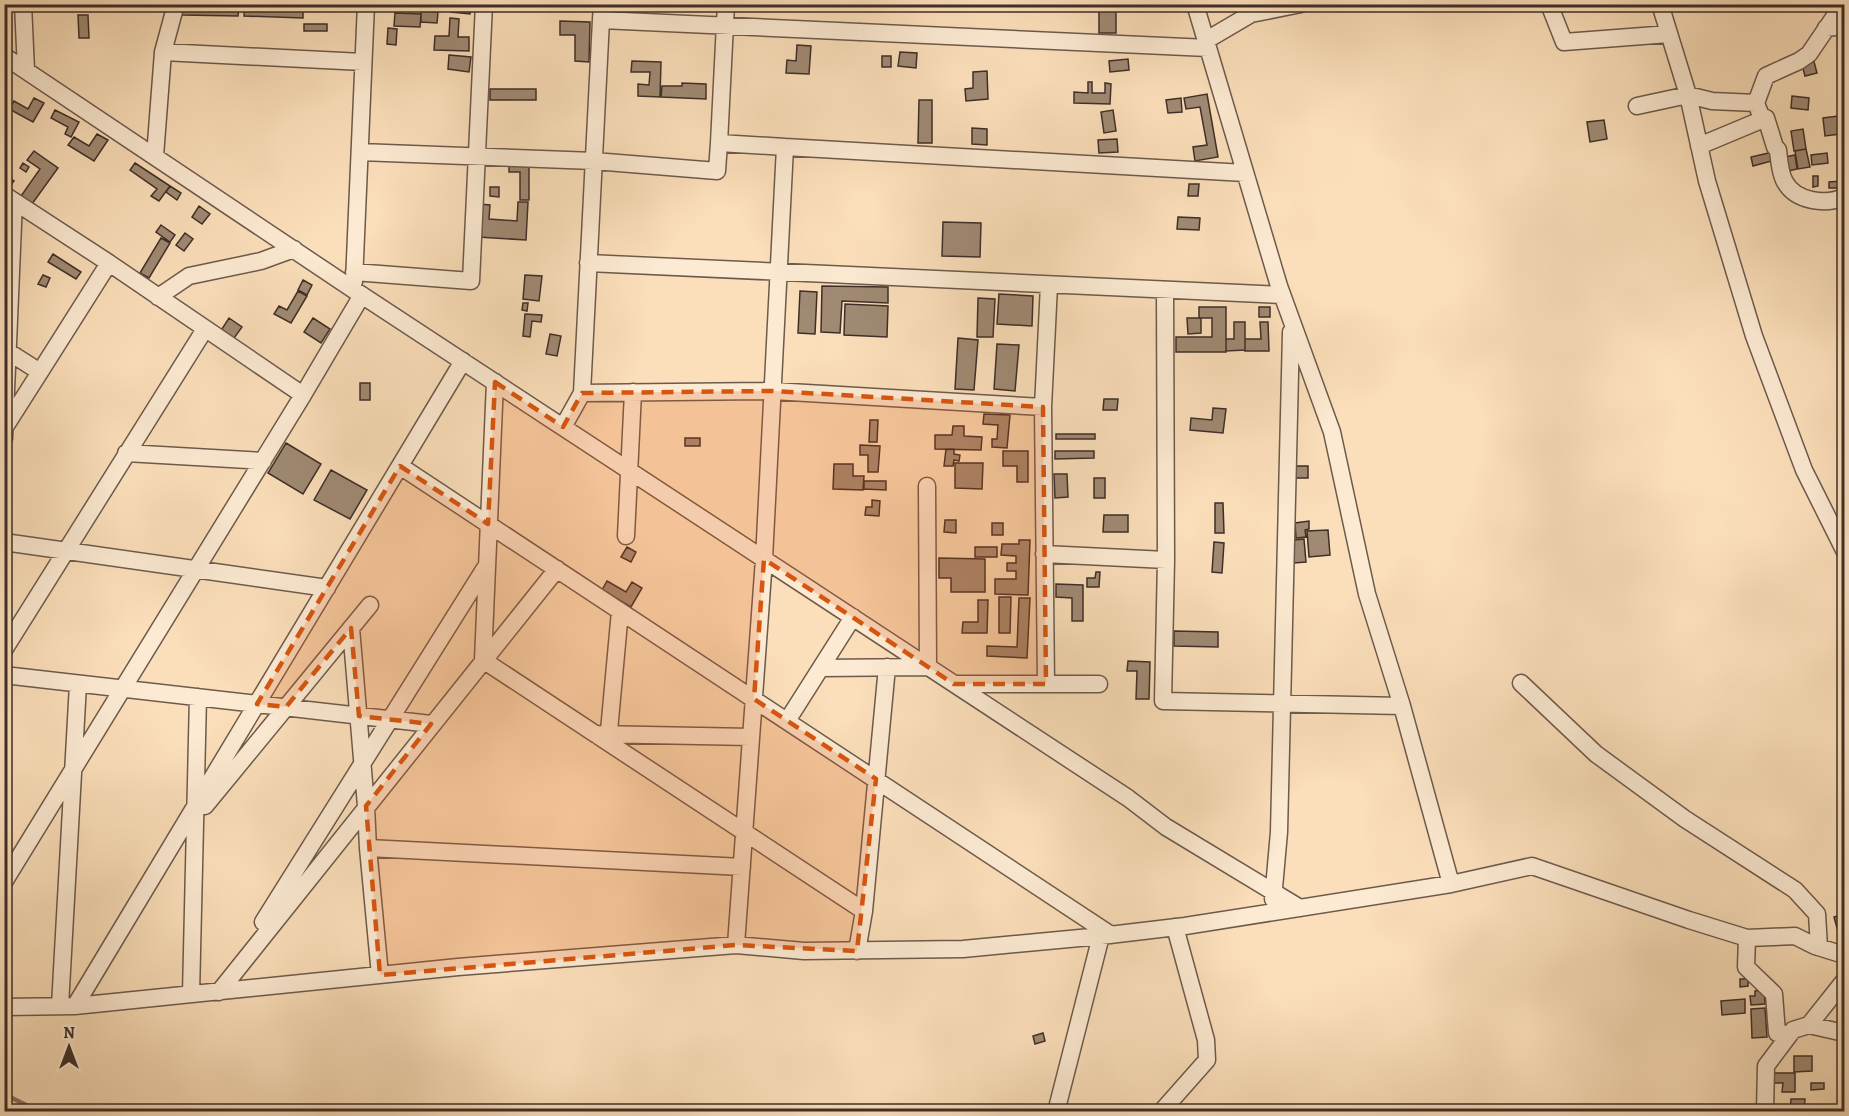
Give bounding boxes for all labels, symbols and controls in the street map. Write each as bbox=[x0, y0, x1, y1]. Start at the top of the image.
north arrow bbox=[39, 1017, 99, 1077]
text: N bbox=[63, 1022, 75, 1044]

